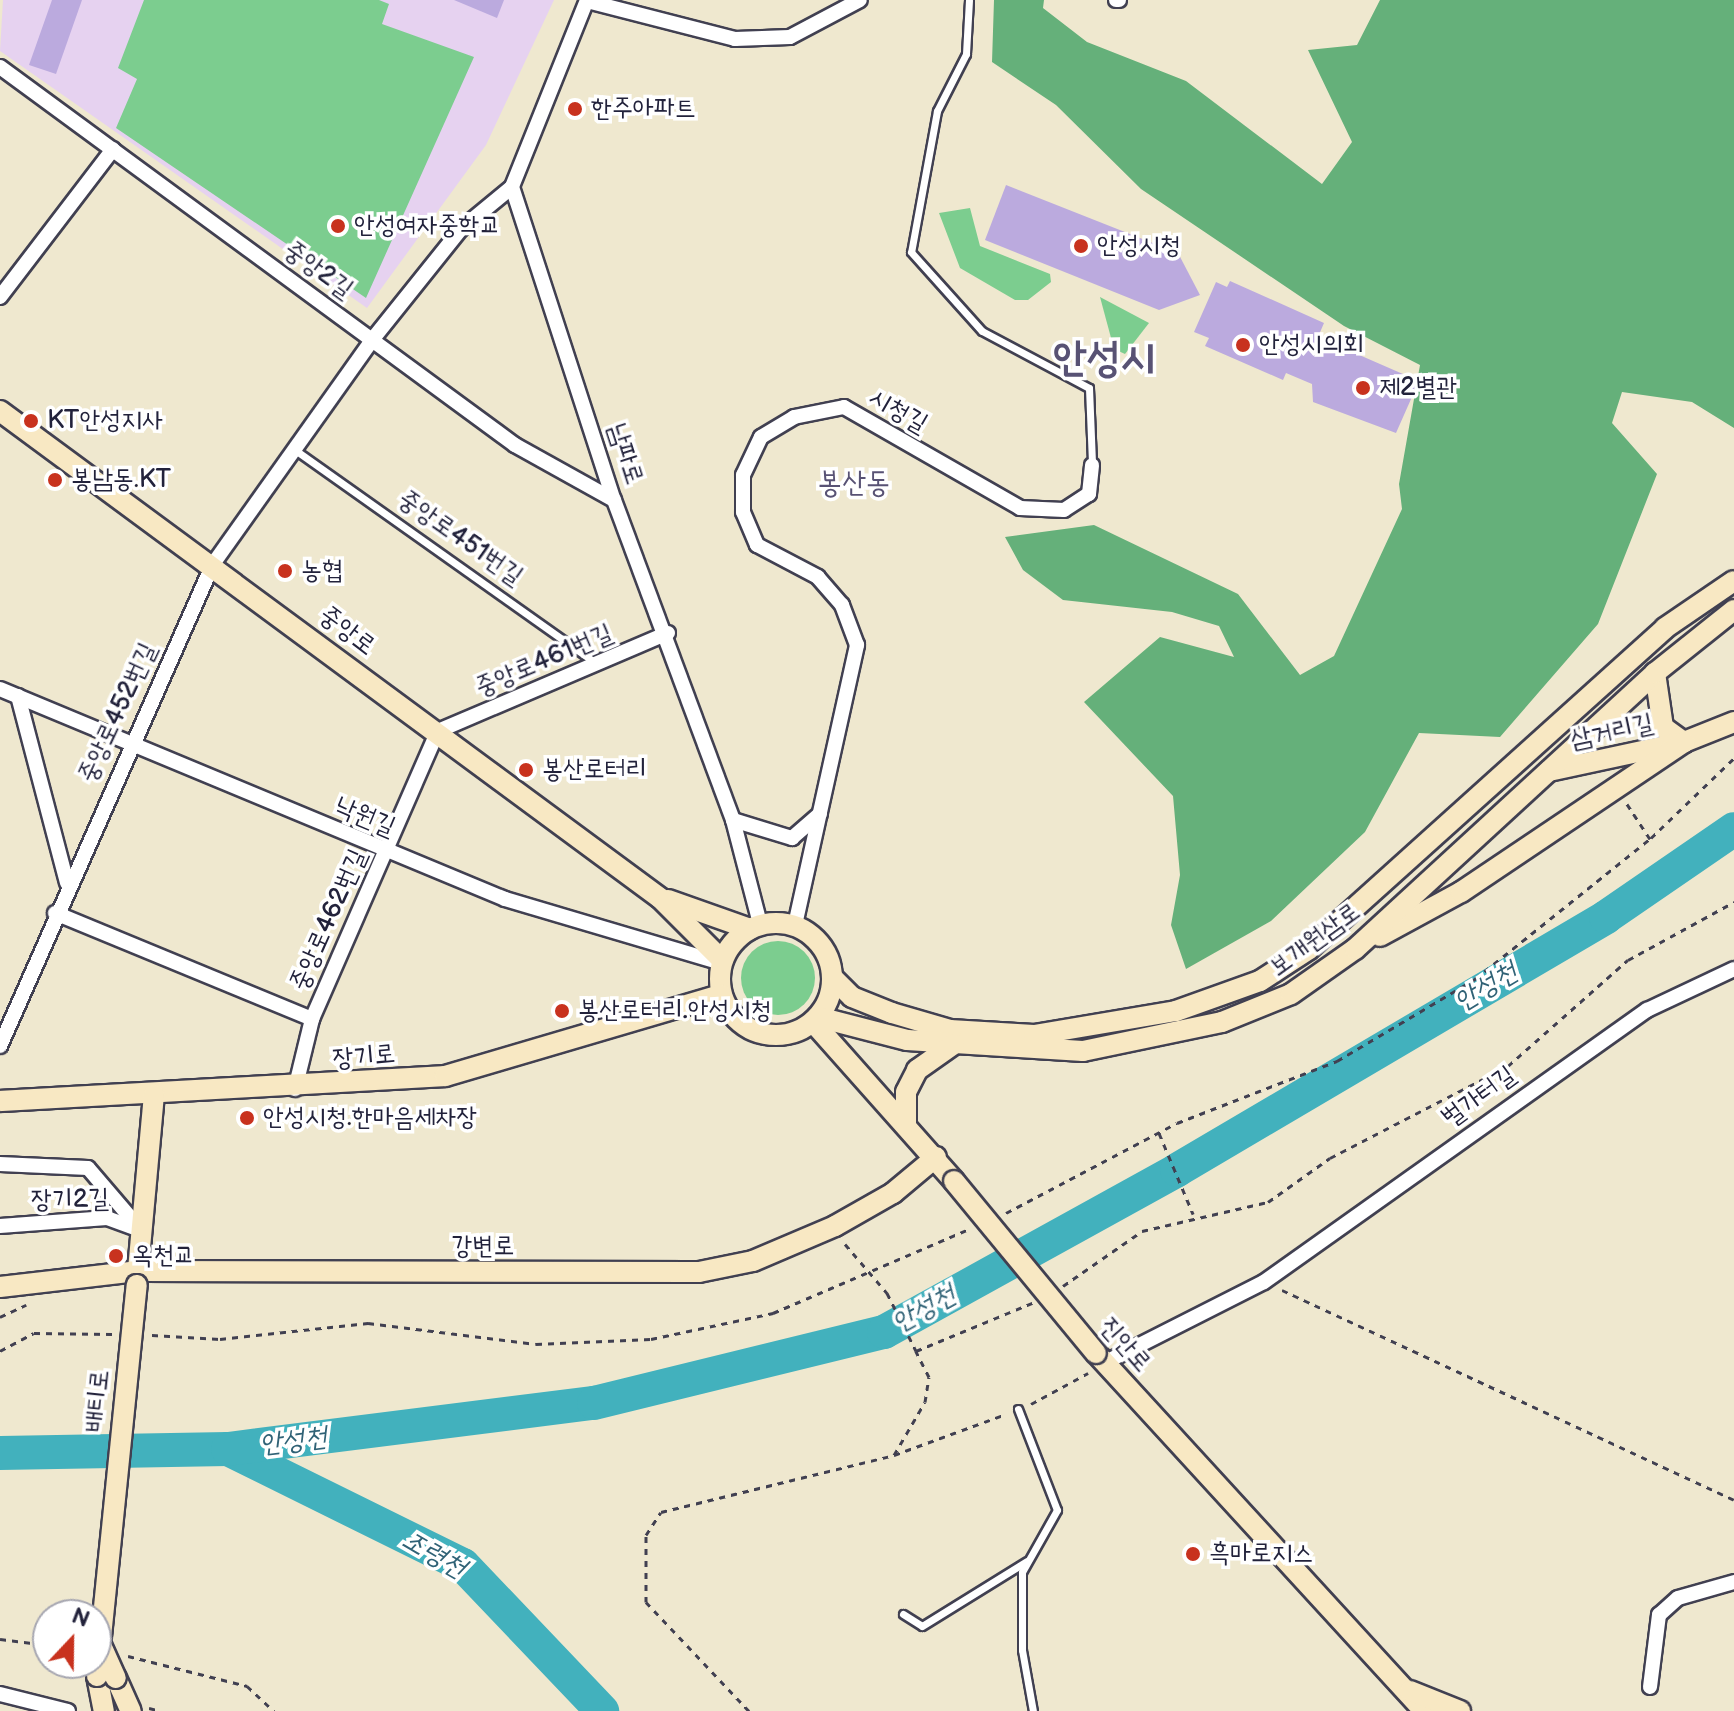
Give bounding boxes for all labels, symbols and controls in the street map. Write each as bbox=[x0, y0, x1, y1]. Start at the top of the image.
place label: 한주아파트 bbox=[591, 93, 696, 125]
marker: 한주아파트 bbox=[566, 100, 584, 118]
place label: 안성여자중학교 bbox=[354, 210, 500, 242]
marker: 안성여자중학교 bbox=[329, 217, 347, 235]
place label: 안성시청 bbox=[1097, 230, 1181, 262]
street label: 중앙2길 bbox=[277, 234, 359, 306]
marker: 안성시청 bbox=[1072, 237, 1090, 255]
place label: 안성시의회 bbox=[1259, 329, 1364, 361]
district label: 안성시 bbox=[1053, 334, 1155, 384]
marker: 안성시의회 bbox=[1234, 336, 1252, 354]
place label: 제2별관 bbox=[1379, 372, 1457, 404]
marker: 제2별관 bbox=[1354, 379, 1372, 397]
street label: 시청길 bbox=[863, 382, 933, 440]
place label: KT안성지사 bbox=[47, 405, 163, 437]
marker: KT안성지사 bbox=[22, 412, 40, 430]
street label: 남파로 bbox=[600, 419, 650, 489]
place label: 봉남동.KT bbox=[71, 464, 171, 496]
district label: 봉산동 bbox=[818, 465, 890, 501]
marker: 봉남동.KT bbox=[46, 471, 64, 489]
street label: 중앙로451번길 bbox=[391, 484, 529, 592]
place label: 농협 bbox=[301, 555, 343, 587]
marker: 농협 bbox=[276, 562, 294, 580]
street label: 중앙로 bbox=[313, 600, 381, 662]
street label: 중앙로461번길 bbox=[471, 618, 617, 704]
street label: 중앙로452번길 bbox=[72, 638, 164, 788]
street label: 삼거리길 bbox=[1568, 708, 1656, 756]
place label: 봉산로터리 bbox=[542, 754, 647, 786]
marker: 봉산로터리 bbox=[517, 761, 535, 779]
street label: 낙원길 bbox=[330, 790, 400, 844]
street label: 중앙로462번길 bbox=[284, 844, 374, 996]
street label: 보개원삼로 bbox=[1264, 897, 1366, 983]
water label: 안성천 bbox=[1448, 955, 1524, 1019]
place label: 봉산로터리.안성시청 bbox=[578, 995, 771, 1027]
marker: 봉산로터리.안성시청 bbox=[553, 1002, 571, 1020]
street label: 장기로 bbox=[331, 1039, 397, 1075]
street label: 벌가터길 bbox=[1436, 1060, 1522, 1134]
place label: 안성시청.한마음세차장 bbox=[263, 1102, 477, 1134]
marker: 안성시청.한마음세차장 bbox=[238, 1109, 256, 1127]
street label: 장기2길 bbox=[31, 1184, 109, 1216]
street label: 강변로 bbox=[452, 1231, 514, 1263]
place label: 옥천교 bbox=[132, 1240, 195, 1272]
marker: 옥천교 bbox=[107, 1247, 125, 1265]
water label: 안성천 bbox=[886, 1278, 962, 1340]
street label: 진안로 bbox=[1093, 1311, 1157, 1379]
street label: 배티로 bbox=[79, 1368, 117, 1434]
water label: 안성천 bbox=[257, 1420, 329, 1462]
water label: 조령천 bbox=[396, 1523, 472, 1585]
place label: 흑마로지스 bbox=[1209, 1538, 1314, 1570]
marker: 흑마로지스 bbox=[1184, 1545, 1202, 1563]
north arrow bbox=[32, 1599, 112, 1679]
text: N bbox=[68, 1603, 93, 1634]

